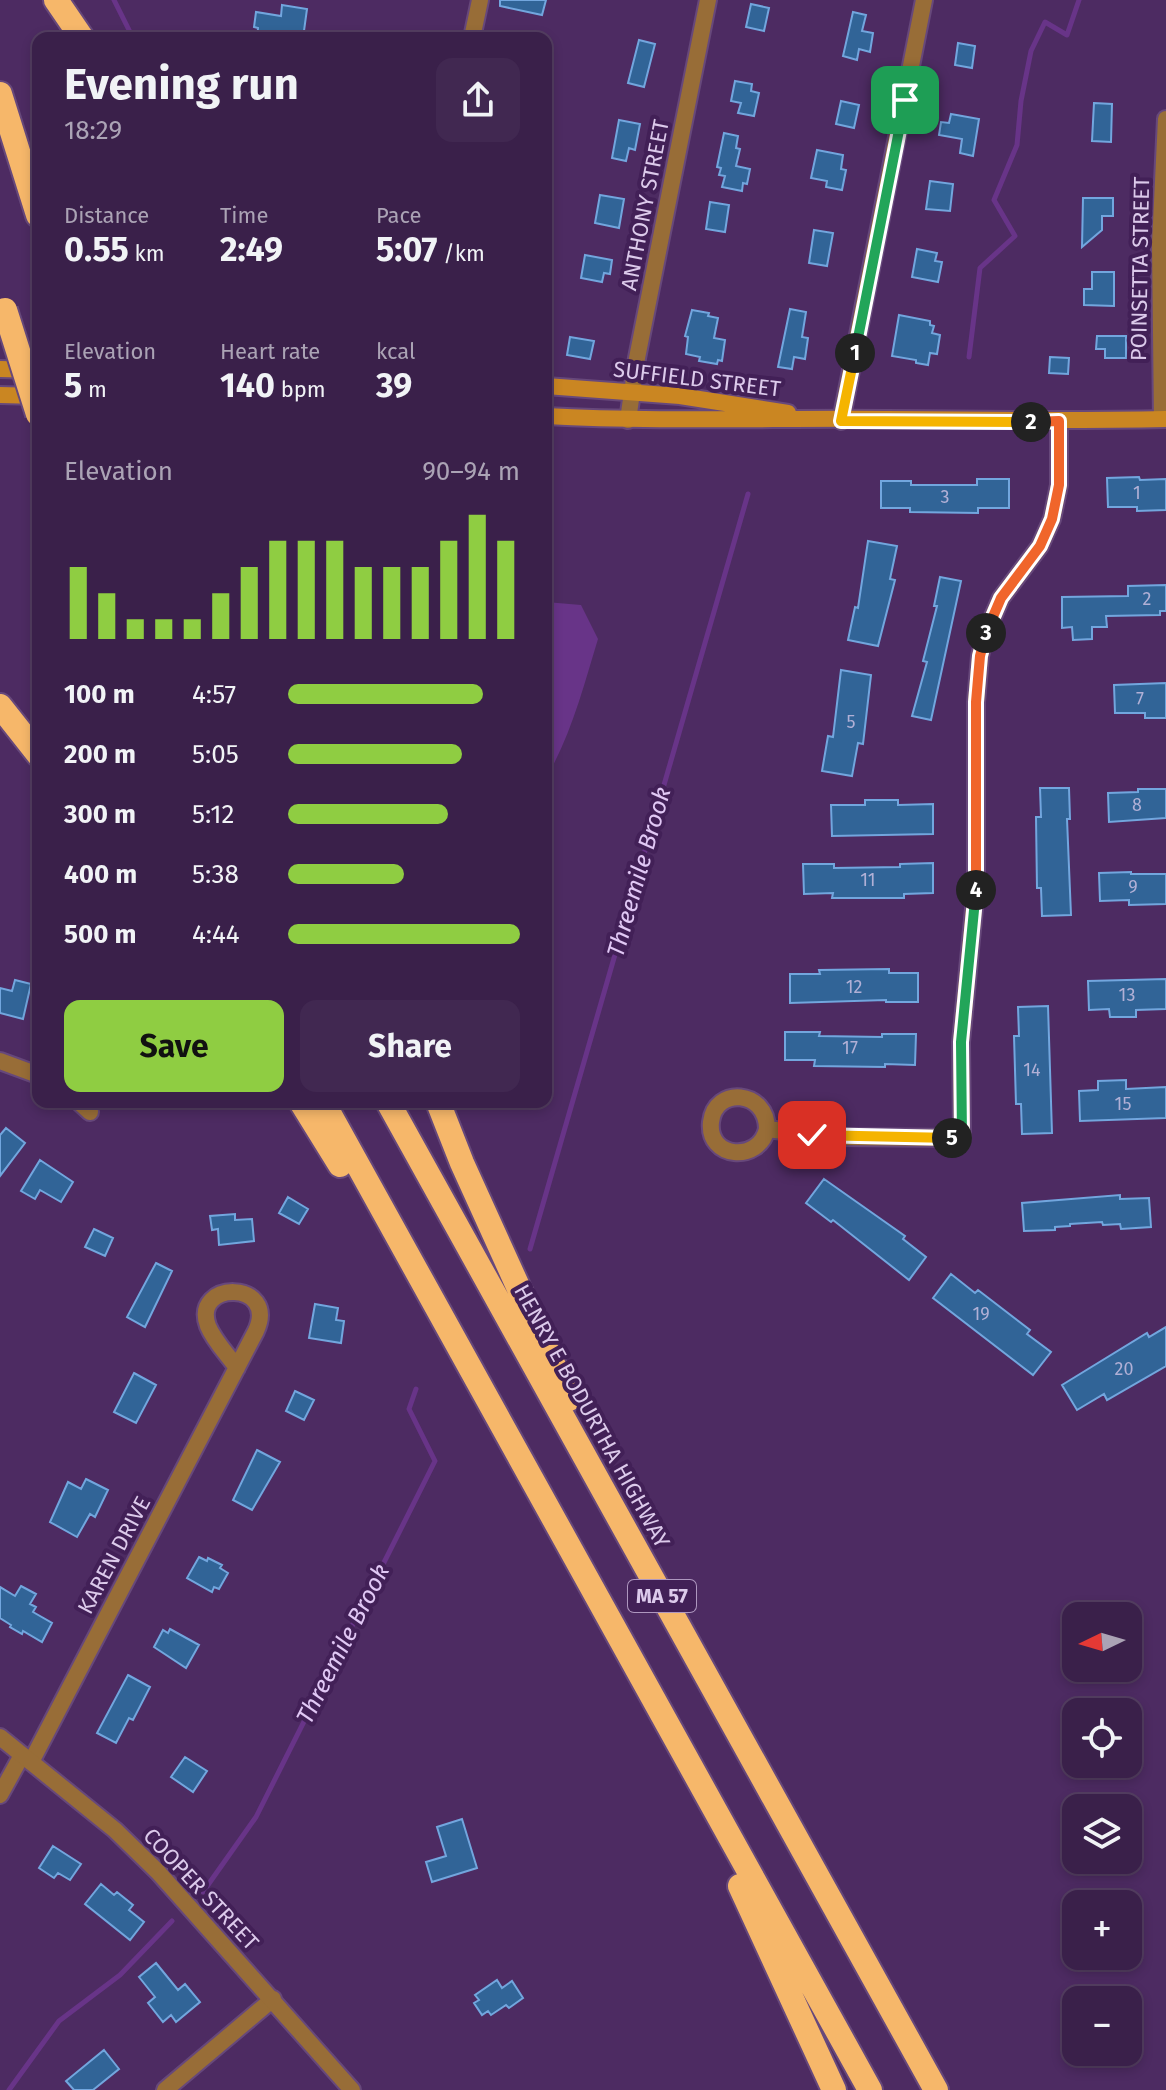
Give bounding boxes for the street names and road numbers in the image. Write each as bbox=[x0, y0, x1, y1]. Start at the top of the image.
street label: ANTHONY STREET bbox=[615, 117, 675, 293]
street label: POINSETTA STREET bbox=[1125, 176, 1155, 361]
street label: SUFFIELD STREET bbox=[612, 355, 783, 403]
street label: HENRY E BODURTHA HIGHWAY bbox=[508, 1280, 676, 1552]
street label: KAREN DRIVE bbox=[72, 1491, 156, 1619]
road number: MA 57 bbox=[628, 1580, 696, 1612]
street label: COOPER STREET bbox=[138, 1822, 265, 1956]

